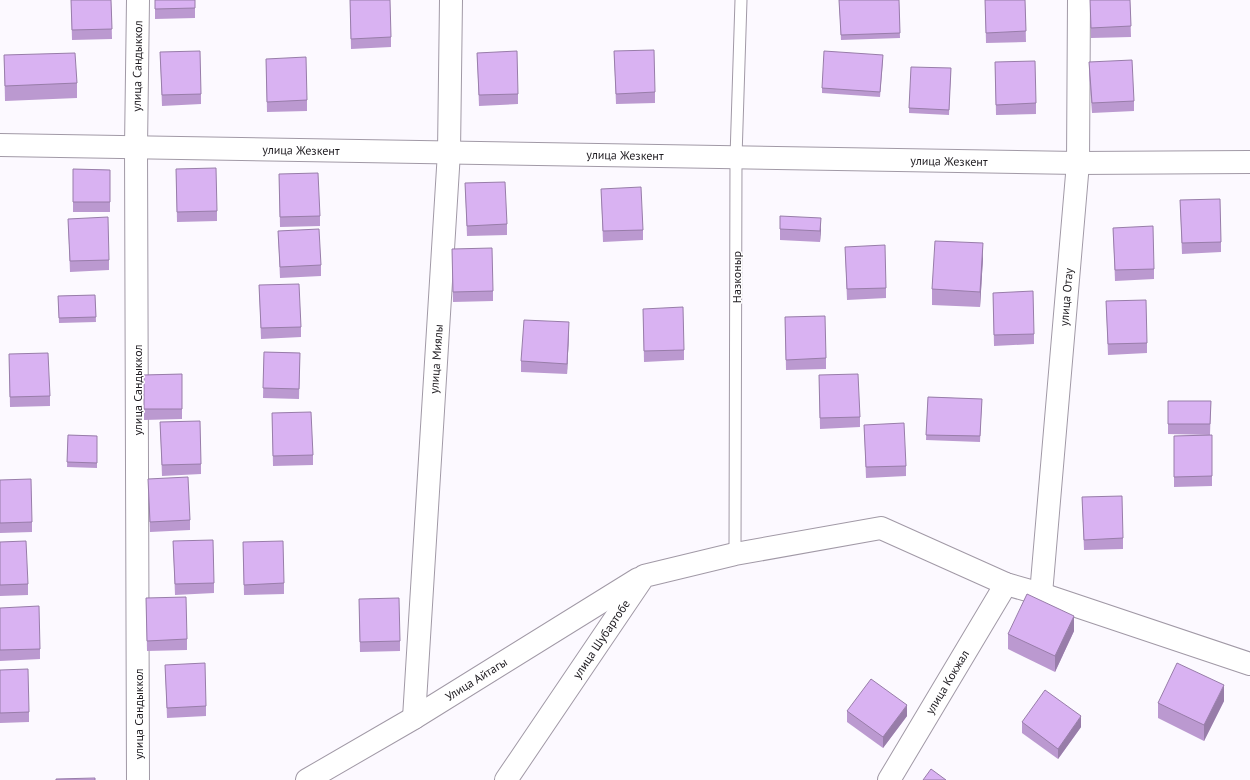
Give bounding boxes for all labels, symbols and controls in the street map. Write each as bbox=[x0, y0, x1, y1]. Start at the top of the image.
street label: улица Сандыккол bbox=[129, 20, 145, 112]
street label: улица Жезкент bbox=[262, 142, 340, 158]
street label: улица Жезкент bbox=[586, 147, 664, 163]
street label: улица Жезкент bbox=[910, 153, 988, 169]
street label: Назконыр bbox=[729, 251, 744, 303]
street label: улица Отау bbox=[1056, 267, 1076, 327]
street label: улица Миялы bbox=[426, 324, 446, 394]
street label: улица Сандыккол bbox=[130, 344, 145, 436]
street label: улица Шубартобе bbox=[569, 597, 633, 681]
street label: улица Кокжал bbox=[922, 647, 972, 717]
street label: Улица Айтагы bbox=[442, 654, 510, 704]
street label: улица Сандыккол bbox=[131, 668, 146, 760]

